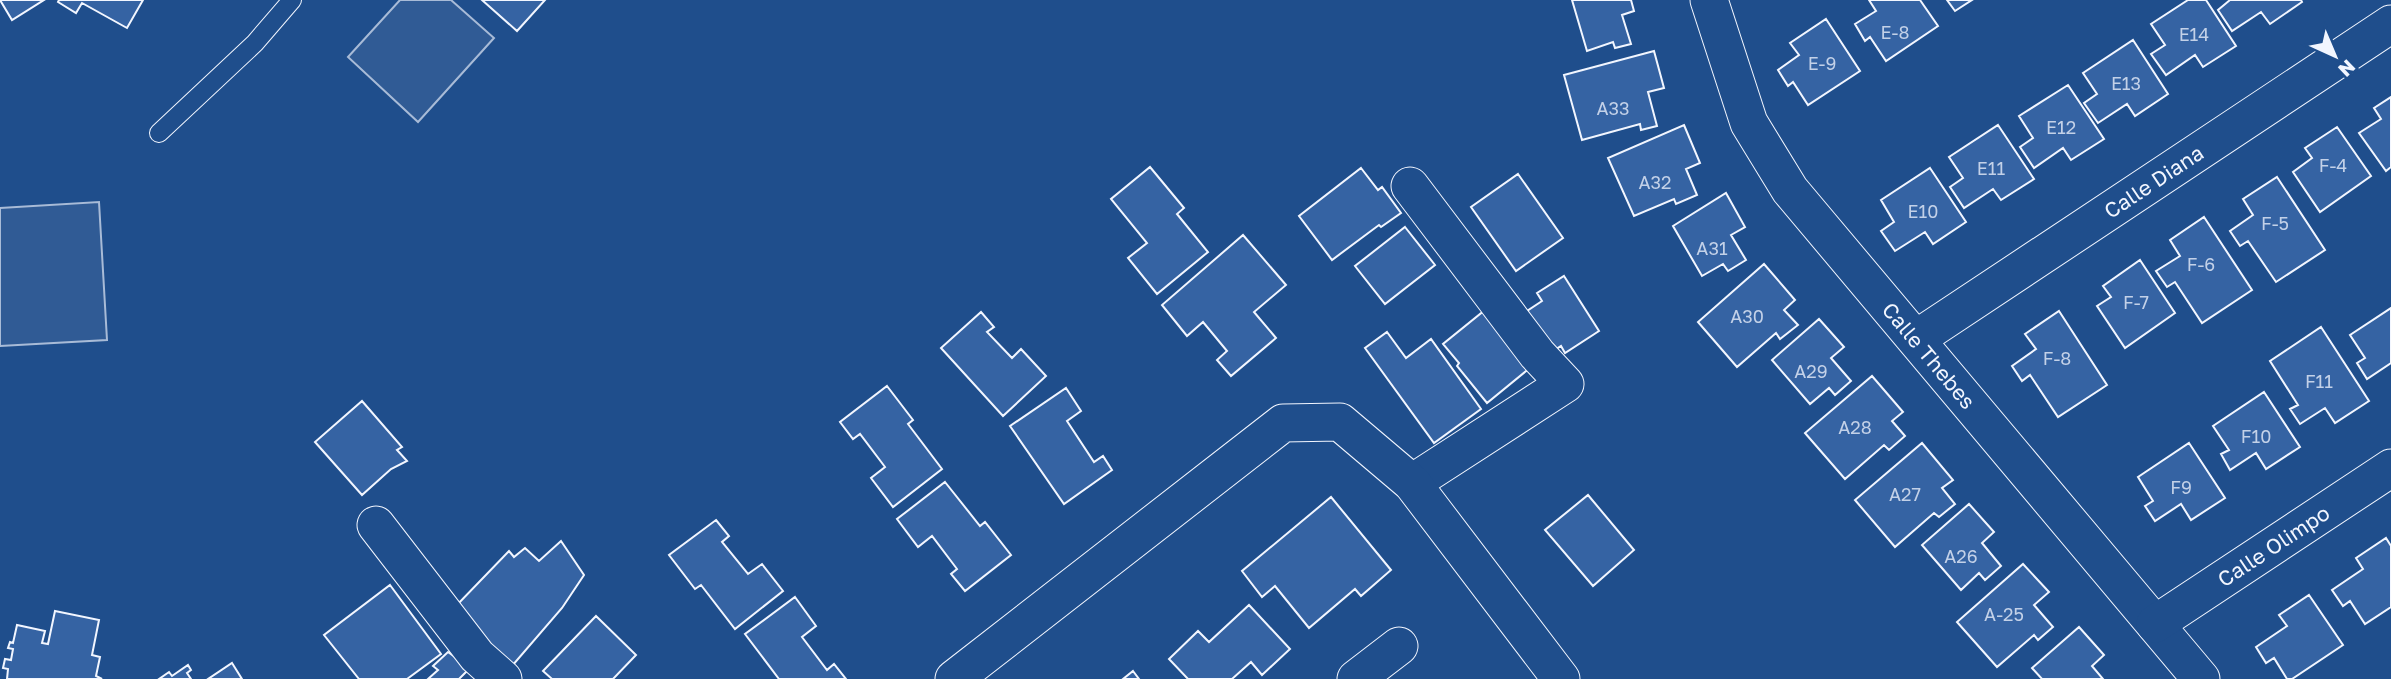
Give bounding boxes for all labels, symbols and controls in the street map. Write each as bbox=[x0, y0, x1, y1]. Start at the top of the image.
house number: E-8 bbox=[1881, 21, 1909, 43]
north arrow bbox=[2300, 21, 2370, 91]
house number: E14 bbox=[2179, 23, 2209, 45]
house number: E-9 bbox=[1808, 52, 1836, 74]
text: N bbox=[2334, 55, 2360, 82]
house number: E13 bbox=[2111, 72, 2141, 94]
house number: A33 bbox=[1596, 97, 1630, 119]
house number: E12 bbox=[2046, 116, 2076, 138]
street label: Calle Diana bbox=[2099, 139, 2208, 224]
house number: F-4 bbox=[2319, 154, 2347, 176]
house number: E11 bbox=[1977, 157, 2005, 179]
house number: A32 bbox=[1638, 171, 1672, 193]
house number: E10 bbox=[1908, 200, 1938, 222]
house number: F-5 bbox=[2261, 212, 2289, 234]
house number: A31 bbox=[1696, 237, 1728, 259]
house number: F-6 bbox=[2187, 253, 2215, 275]
house number: F-7 bbox=[2123, 291, 2149, 313]
street label: Calle Thebes bbox=[1877, 297, 1981, 414]
house number: A30 bbox=[1730, 305, 1764, 327]
house number: F-8 bbox=[2043, 347, 2071, 369]
house number: A29 bbox=[1794, 360, 1828, 382]
house number: F11 bbox=[2305, 370, 2333, 392]
house number: A28 bbox=[1838, 416, 1872, 438]
house number: F10 bbox=[2241, 425, 2271, 447]
house number: F9 bbox=[2170, 476, 2192, 498]
house number: A27 bbox=[1889, 483, 1921, 505]
street label: Calle Olimpo bbox=[2213, 499, 2334, 592]
house number: A26 bbox=[1944, 545, 1978, 567]
house number: A-25 bbox=[1984, 603, 2024, 625]

